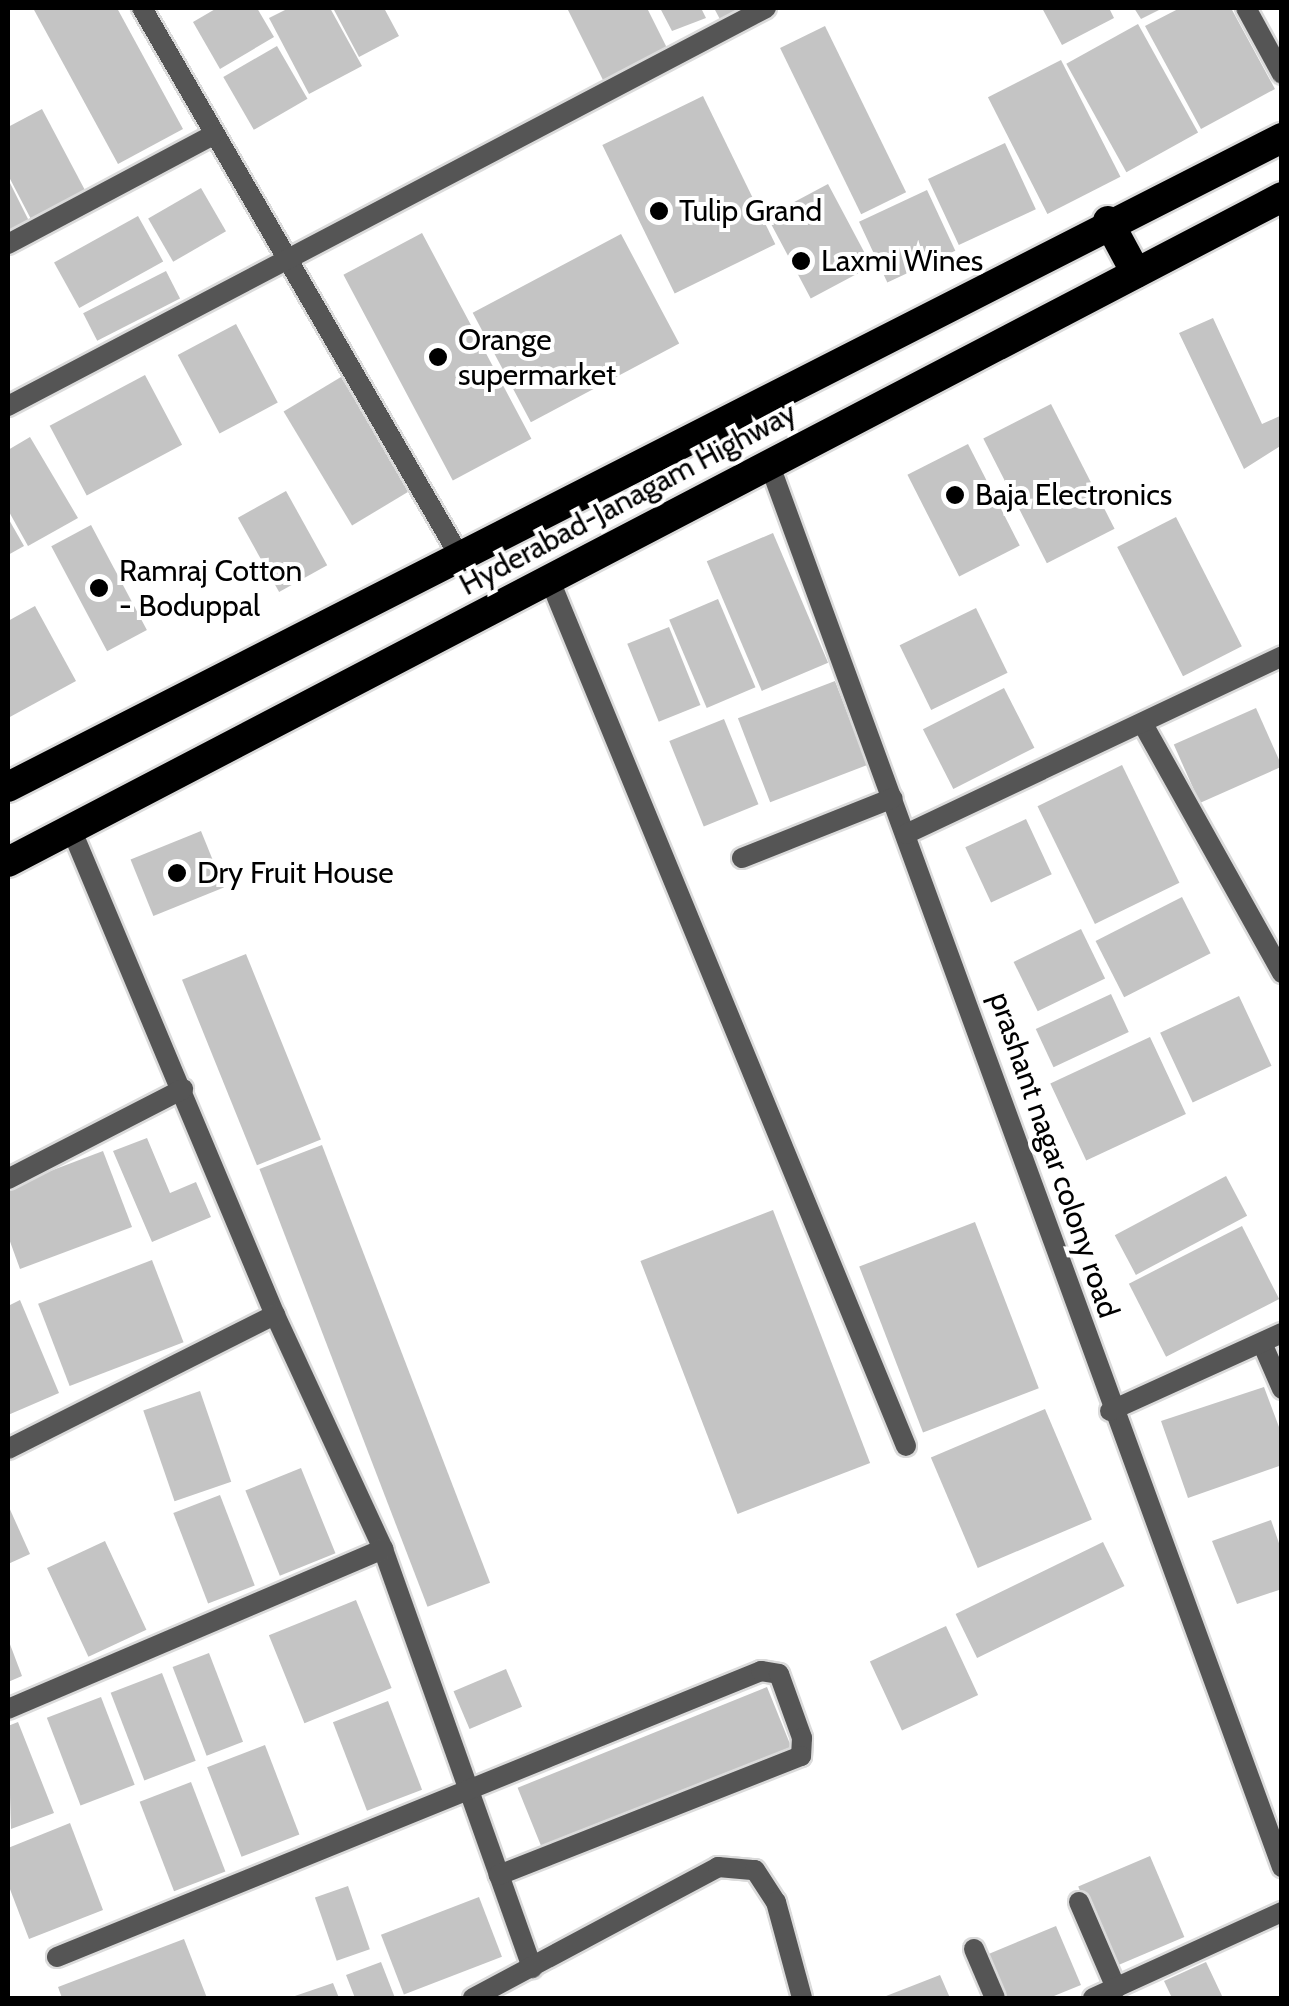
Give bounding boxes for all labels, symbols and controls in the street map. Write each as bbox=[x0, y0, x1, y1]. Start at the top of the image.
place label: Tulip Grand bbox=[679, 193, 822, 229]
marker: Tulip Grand bbox=[648, 200, 670, 222]
place label: Laxmi Wines bbox=[821, 243, 983, 279]
marker: Laxmi Wines bbox=[790, 250, 812, 272]
place label: Orange supermarket bbox=[458, 322, 616, 392]
marker: Orange supermarket bbox=[427, 346, 449, 368]
street label: Hyderabad-Janagam Highway bbox=[454, 395, 802, 603]
place label: Baja Electronics bbox=[975, 477, 1172, 513]
marker: Baja Electronics bbox=[944, 484, 966, 506]
place label: Ramraj Cotton - Boduppal bbox=[119, 553, 302, 624]
marker: Ramraj Cotton - Boduppal bbox=[88, 577, 110, 599]
place label: Dry Fruit House bbox=[197, 855, 393, 891]
marker: Dry Fruit House bbox=[166, 862, 188, 884]
street label: prashant nagar colony road bbox=[981, 988, 1127, 1322]

